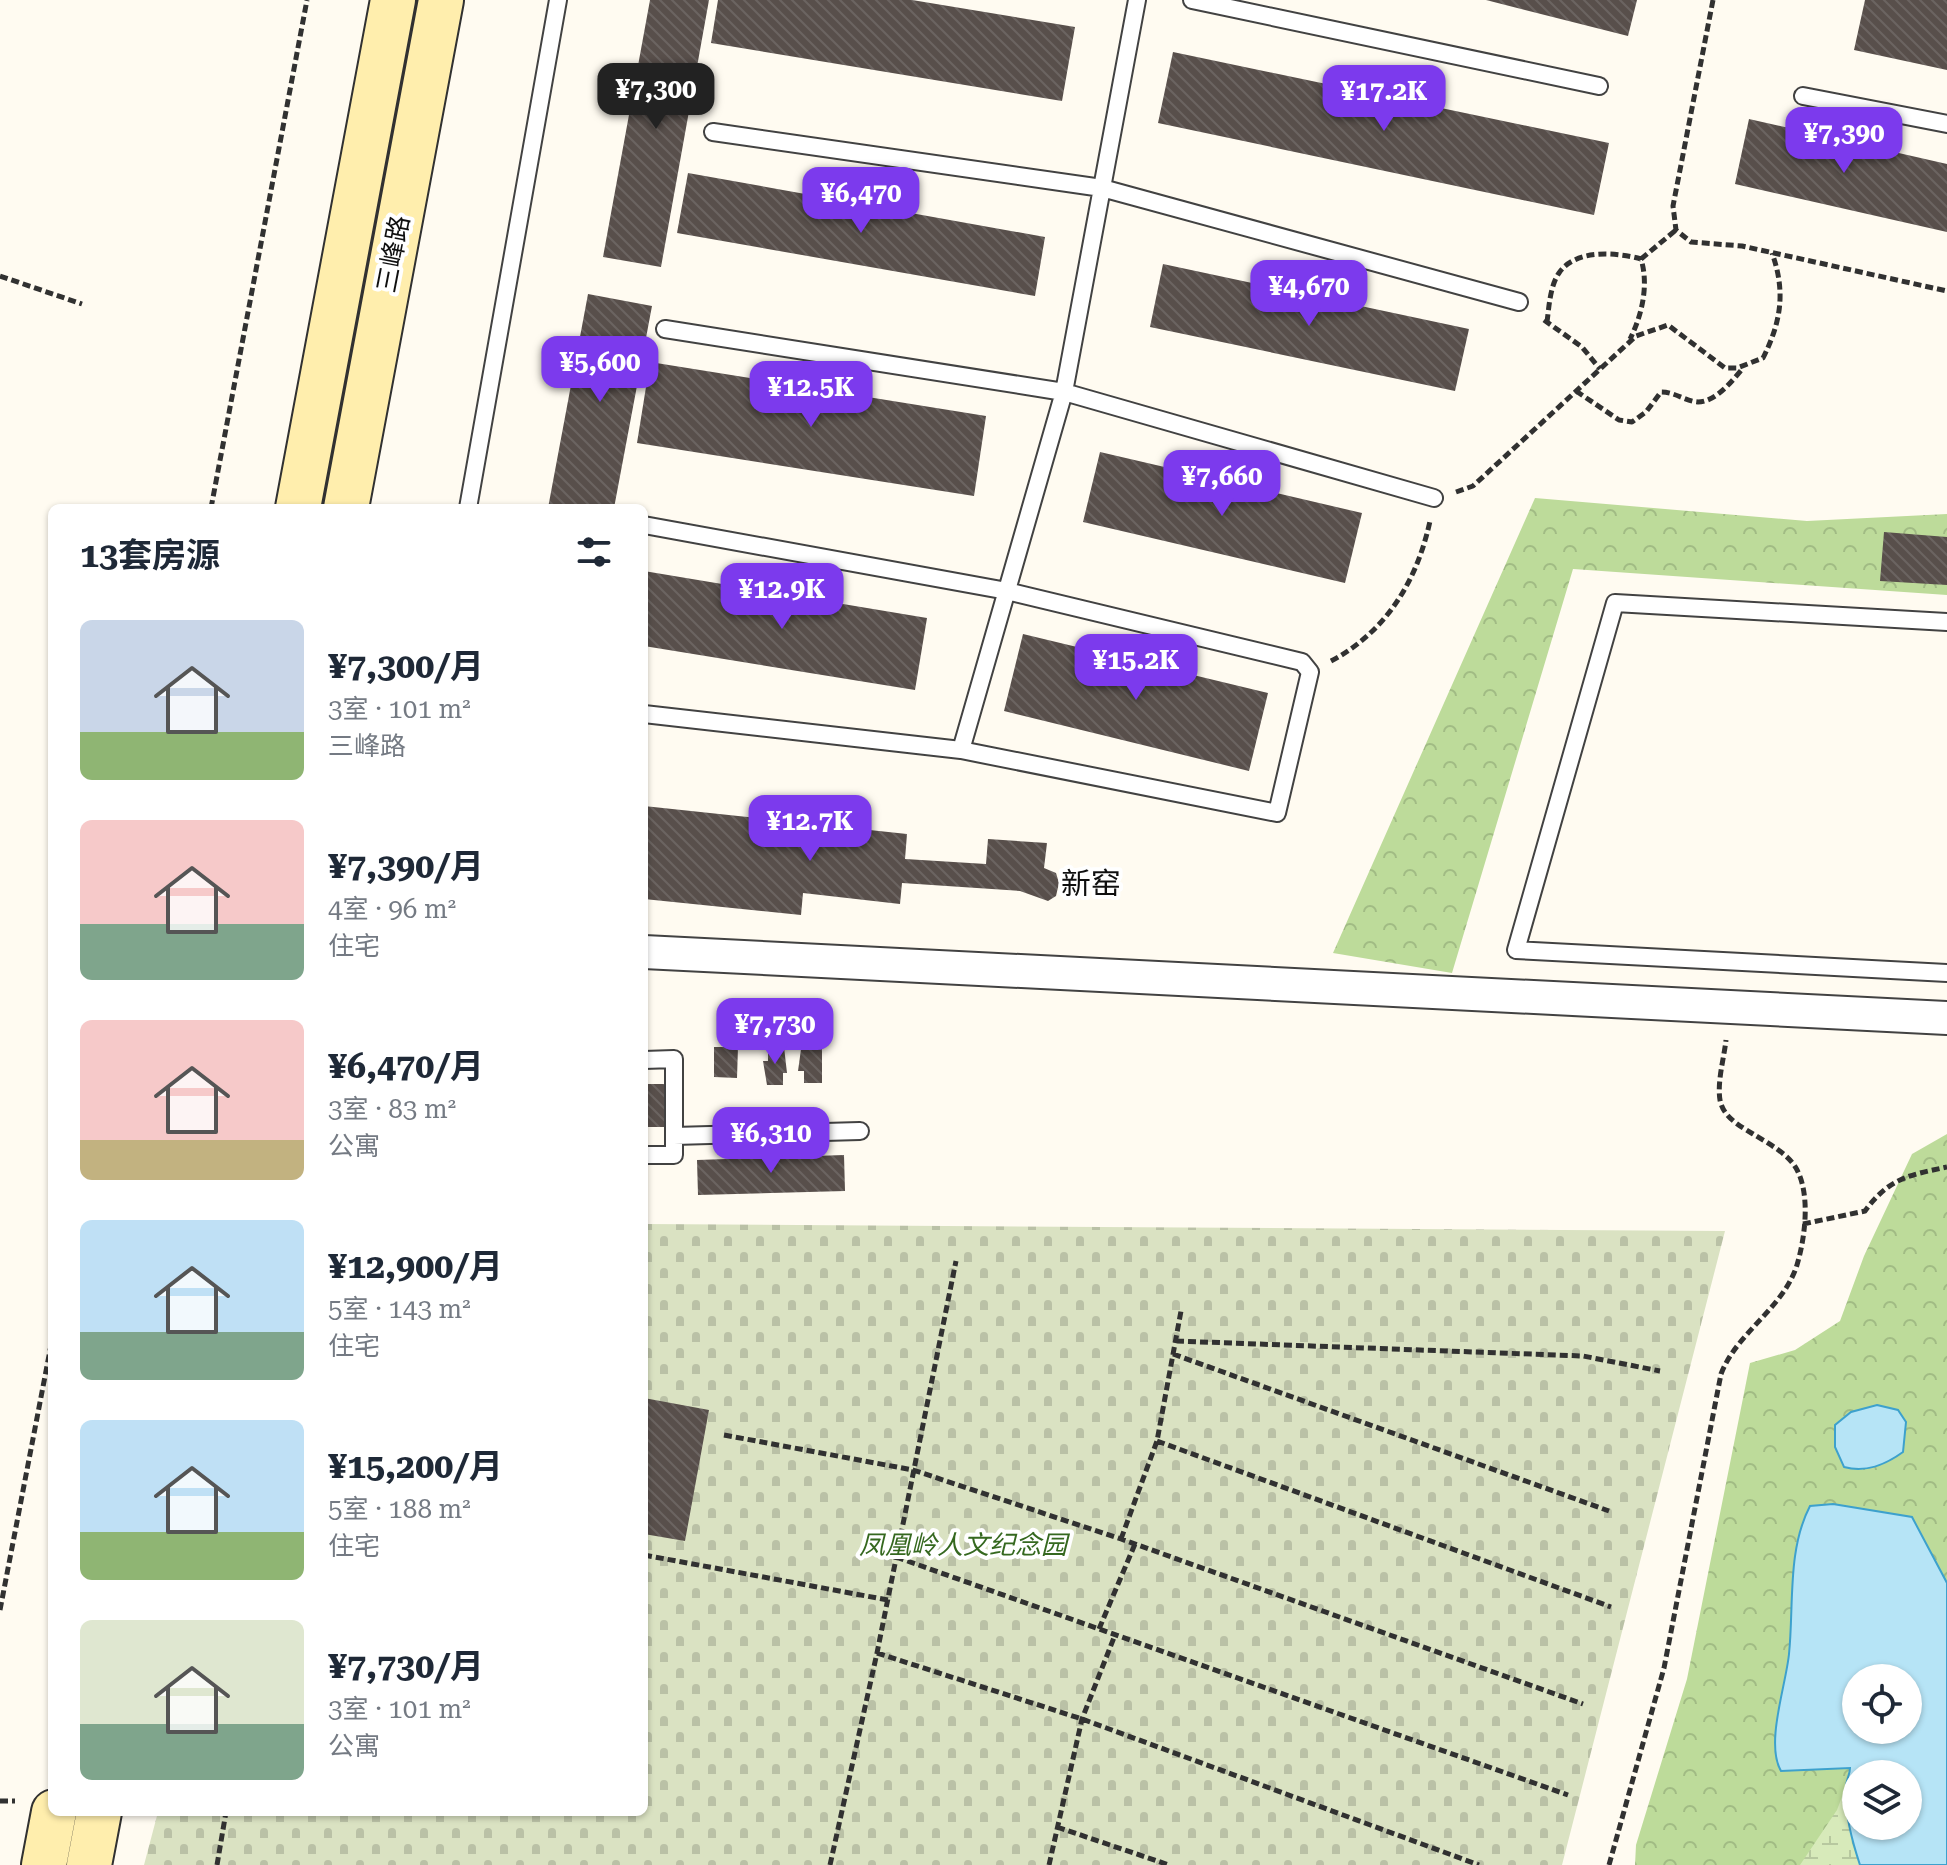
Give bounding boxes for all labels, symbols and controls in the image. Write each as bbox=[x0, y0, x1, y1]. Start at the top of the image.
pin: ¥7,300 bbox=[591, 63, 721, 131]
pin: ¥17.2K bbox=[1319, 65, 1449, 133]
text: ¥7,300 bbox=[615, 74, 697, 104]
text: ¥17.2K bbox=[1341, 76, 1427, 106]
pin: ¥7,390 bbox=[1779, 107, 1909, 175]
text: ¥7,390 bbox=[1803, 118, 1885, 148]
pin: ¥6,470 bbox=[796, 167, 926, 235]
text: ¥6,470 bbox=[820, 178, 902, 208]
street label: 三峰路 bbox=[371, 213, 415, 295]
pin: ¥4,670 bbox=[1244, 260, 1374, 328]
text: ¥4,670 bbox=[1268, 271, 1350, 301]
pin: ¥5,600 bbox=[535, 336, 665, 404]
text: ¥5,600 bbox=[559, 347, 641, 377]
pin: ¥12.5K bbox=[746, 361, 876, 429]
text: ¥12.5K bbox=[768, 372, 854, 402]
pin: ¥7,660 bbox=[1157, 450, 1287, 518]
text: ¥7,660 bbox=[1181, 461, 1263, 491]
icon: filters bbox=[572, 530, 616, 574]
text: 13套房源 bbox=[80, 535, 220, 575]
pin: ¥12.9K bbox=[717, 563, 847, 631]
text: ¥12.9K bbox=[739, 574, 825, 604]
pin: ¥15.2K bbox=[1071, 634, 1201, 702]
text: ¥15.2K bbox=[1093, 645, 1179, 675]
text: ¥7,300/月 bbox=[328, 646, 484, 686]
icon: home bbox=[144, 652, 240, 748]
text: 3室 · 101 m² bbox=[328, 694, 471, 724]
text: 三峰路 bbox=[328, 731, 406, 761]
pin: ¥12.7K bbox=[745, 795, 875, 863]
text: ¥12.7K bbox=[767, 806, 853, 836]
text: ¥7,390/月 bbox=[328, 846, 484, 886]
icon: home bbox=[144, 852, 240, 948]
district label: 新窑 bbox=[1061, 866, 1121, 901]
text: 4室 · 96 m² bbox=[328, 894, 456, 924]
text: 住宅 bbox=[328, 931, 380, 961]
pin: ¥7,730 bbox=[710, 998, 840, 1066]
text: ¥7,730 bbox=[734, 1009, 816, 1039]
text: ¥6,470/月 bbox=[328, 1046, 484, 1086]
icon: home bbox=[144, 1052, 240, 1148]
text: 3室 · 83 m² bbox=[328, 1094, 456, 1124]
pin: ¥6,310 bbox=[706, 1107, 836, 1175]
text: ¥6,310 bbox=[730, 1118, 812, 1148]
text: 公寓 bbox=[328, 1131, 380, 1161]
text: ¥12,900/月 bbox=[328, 1246, 503, 1286]
icon: home bbox=[144, 1252, 240, 1348]
text: 5室 · 143 m² bbox=[328, 1294, 471, 1324]
text: 住宅 bbox=[328, 1331, 380, 1361]
text: ¥15,200/月 bbox=[328, 1446, 503, 1486]
icon: home bbox=[144, 1452, 240, 1548]
text: 5室 · 188 m² bbox=[328, 1494, 471, 1524]
park label: 凤凰岭人文纪念园 bbox=[859, 1530, 1071, 1560]
text: 住宅 bbox=[328, 1531, 380, 1561]
text: ¥7,730/月 bbox=[328, 1646, 484, 1686]
icon: home bbox=[144, 1652, 240, 1748]
map controls bbox=[1842, 1664, 1922, 1840]
button: locate bbox=[1842, 1664, 1922, 1744]
text: 3室 · 101 m² bbox=[328, 1694, 471, 1724]
text: 公寓 bbox=[328, 1731, 380, 1761]
button: layers bbox=[1842, 1760, 1922, 1840]

